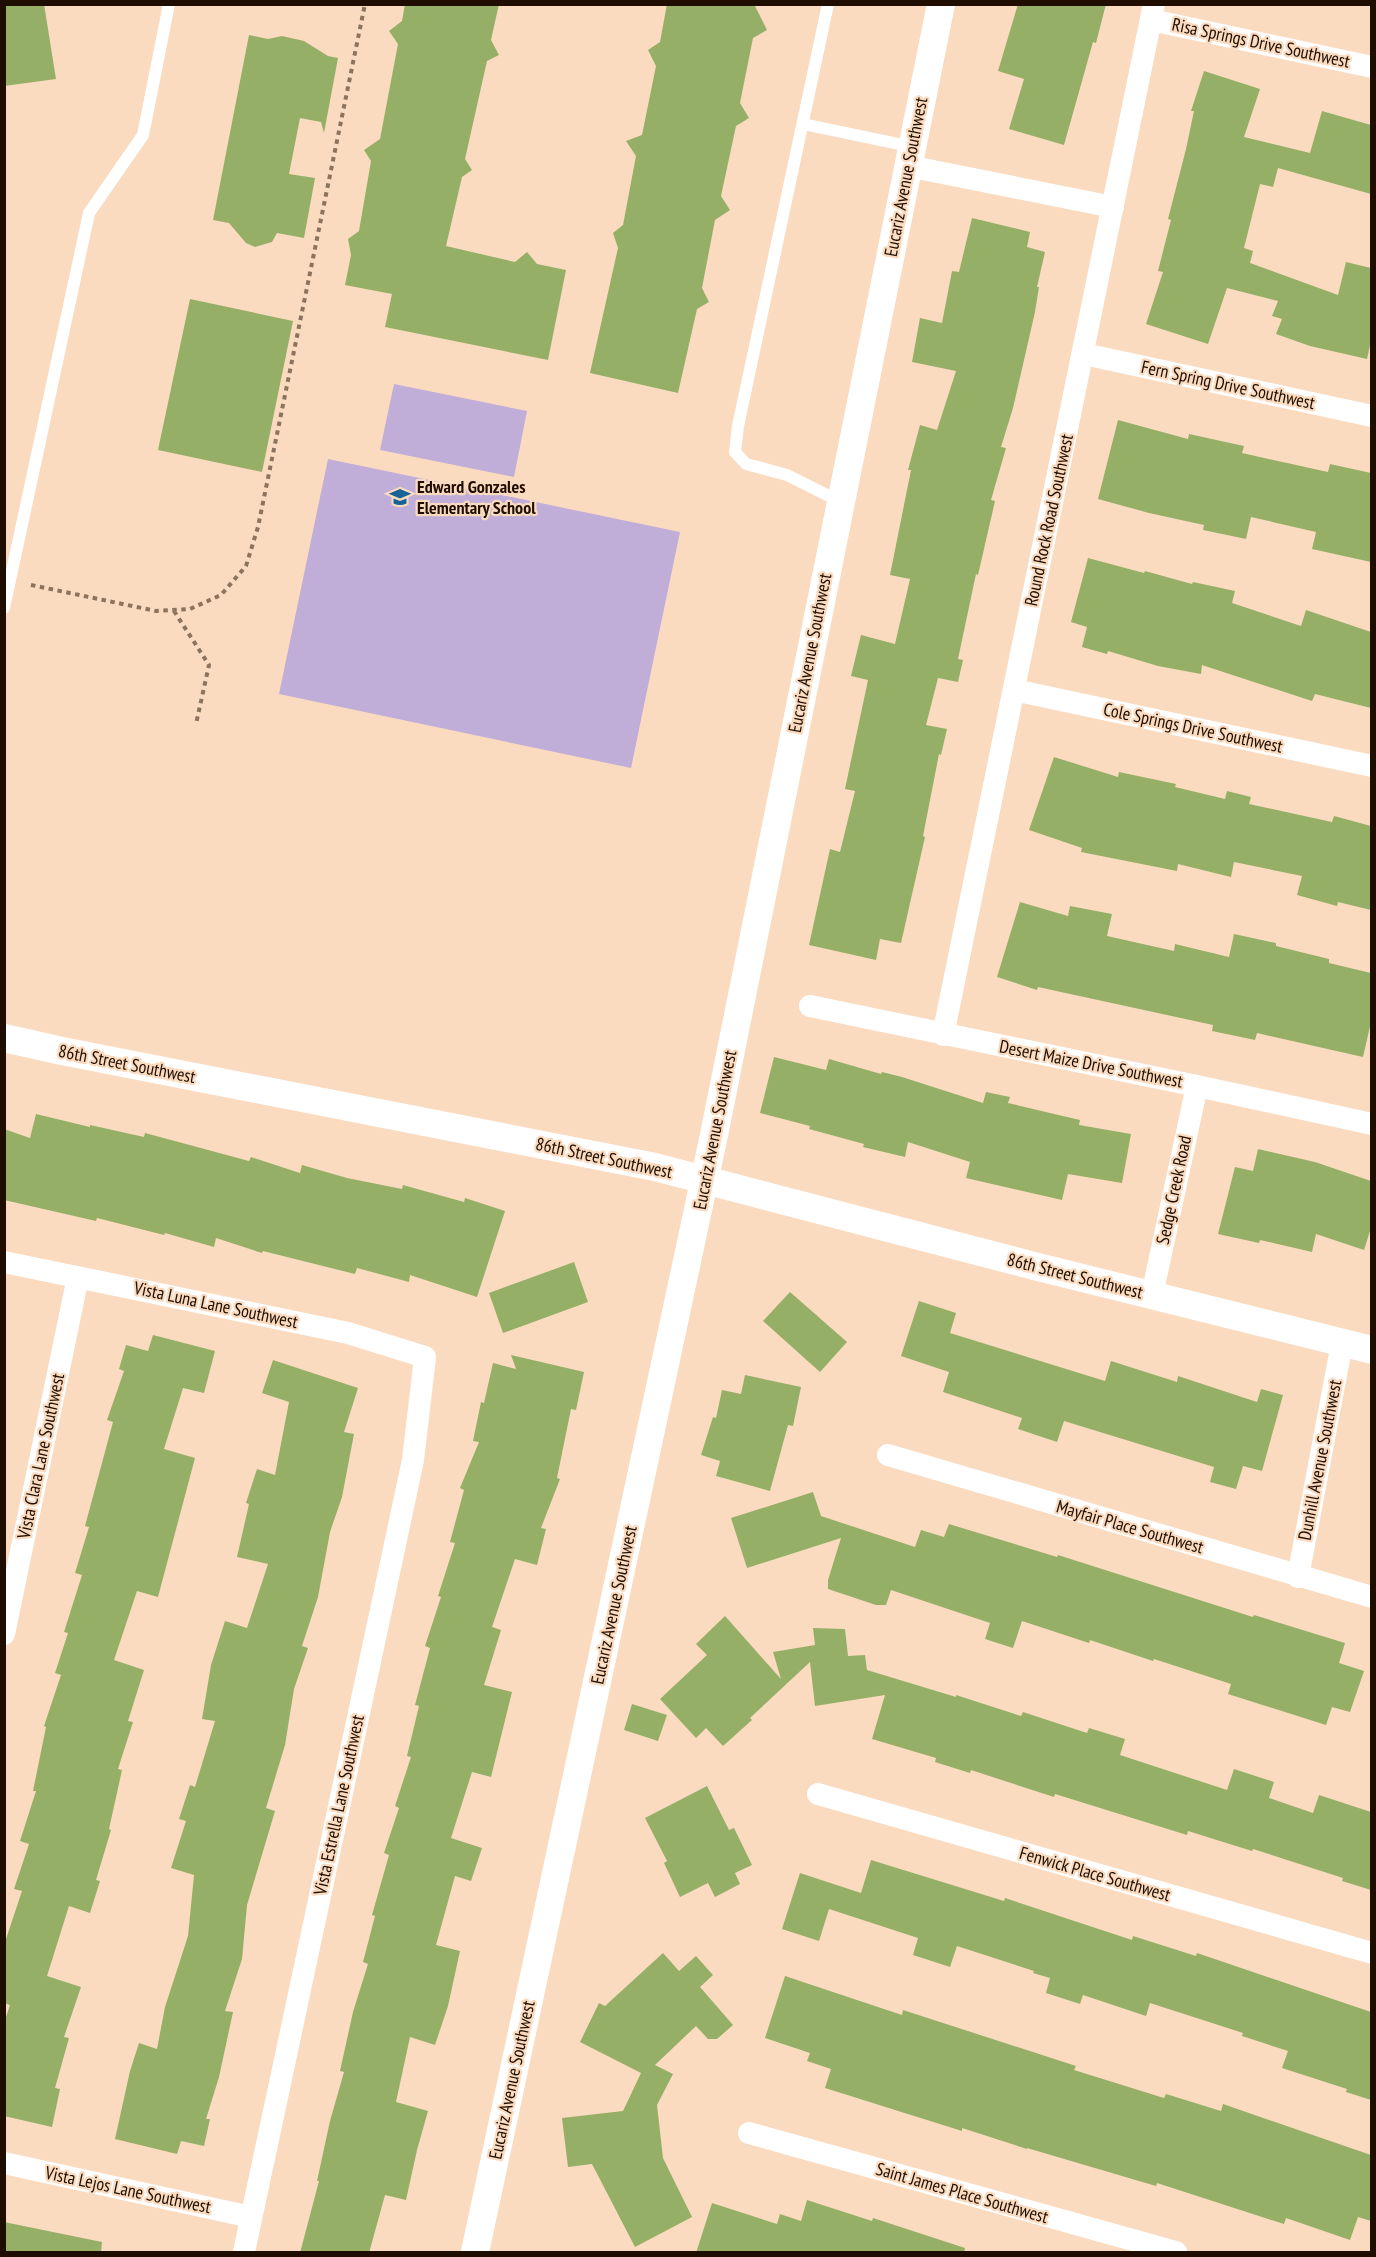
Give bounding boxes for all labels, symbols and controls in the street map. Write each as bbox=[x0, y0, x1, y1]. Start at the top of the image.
street label: Risa Springs Drive Southwest bbox=[1170, 12, 1352, 73]
street label: Eucariz Avenue Southwest bbox=[879, 95, 932, 259]
street label: Fern Spring Drive Southwest bbox=[1139, 355, 1317, 414]
street label: Round Rock Road Southwest bbox=[1019, 432, 1078, 608]
place label: Edward Gonzales Elementary School bbox=[417, 475, 536, 519]
school or university icon: Edward Gonzales Elementary School bbox=[388, 485, 412, 509]
street label: Eucariz Avenue Southwest bbox=[783, 571, 836, 735]
street label: Cole Springs Drive Southwest bbox=[1101, 697, 1285, 758]
street label: Desert Maize Drive Southwest bbox=[997, 1034, 1185, 1093]
street label: 86th Street Southwest bbox=[57, 1039, 198, 1088]
street label: Eucariz Avenue Southwest bbox=[688, 1048, 741, 1212]
street label: 86th Street Southwest bbox=[534, 1132, 675, 1183]
street label: Sedge Creek Road bbox=[1151, 1133, 1196, 1246]
street label: 86th Street Southwest bbox=[1005, 1248, 1145, 1304]
street label: Vista Luna Lane Southwest bbox=[131, 1276, 300, 1333]
street label: Vista Clara Lane Southwest bbox=[12, 1371, 69, 1542]
street label: Dunhill Avenue Southwest bbox=[1293, 1378, 1346, 1542]
street label: Mayfair Place Southwest bbox=[1054, 1495, 1206, 1559]
street label: Eucariz Avenue Southwest bbox=[585, 1523, 642, 1686]
street label: Vista Estrella Lane Southwest bbox=[308, 1713, 369, 1898]
street label: Fenwick Place Southwest bbox=[1017, 1841, 1173, 1906]
street label: Eucariz Avenue Southwest bbox=[483, 1998, 540, 2161]
street label: Saint James Place Southwest bbox=[873, 2157, 1051, 2228]
street label: Vista Lejos Lane Southwest bbox=[42, 2161, 213, 2218]

